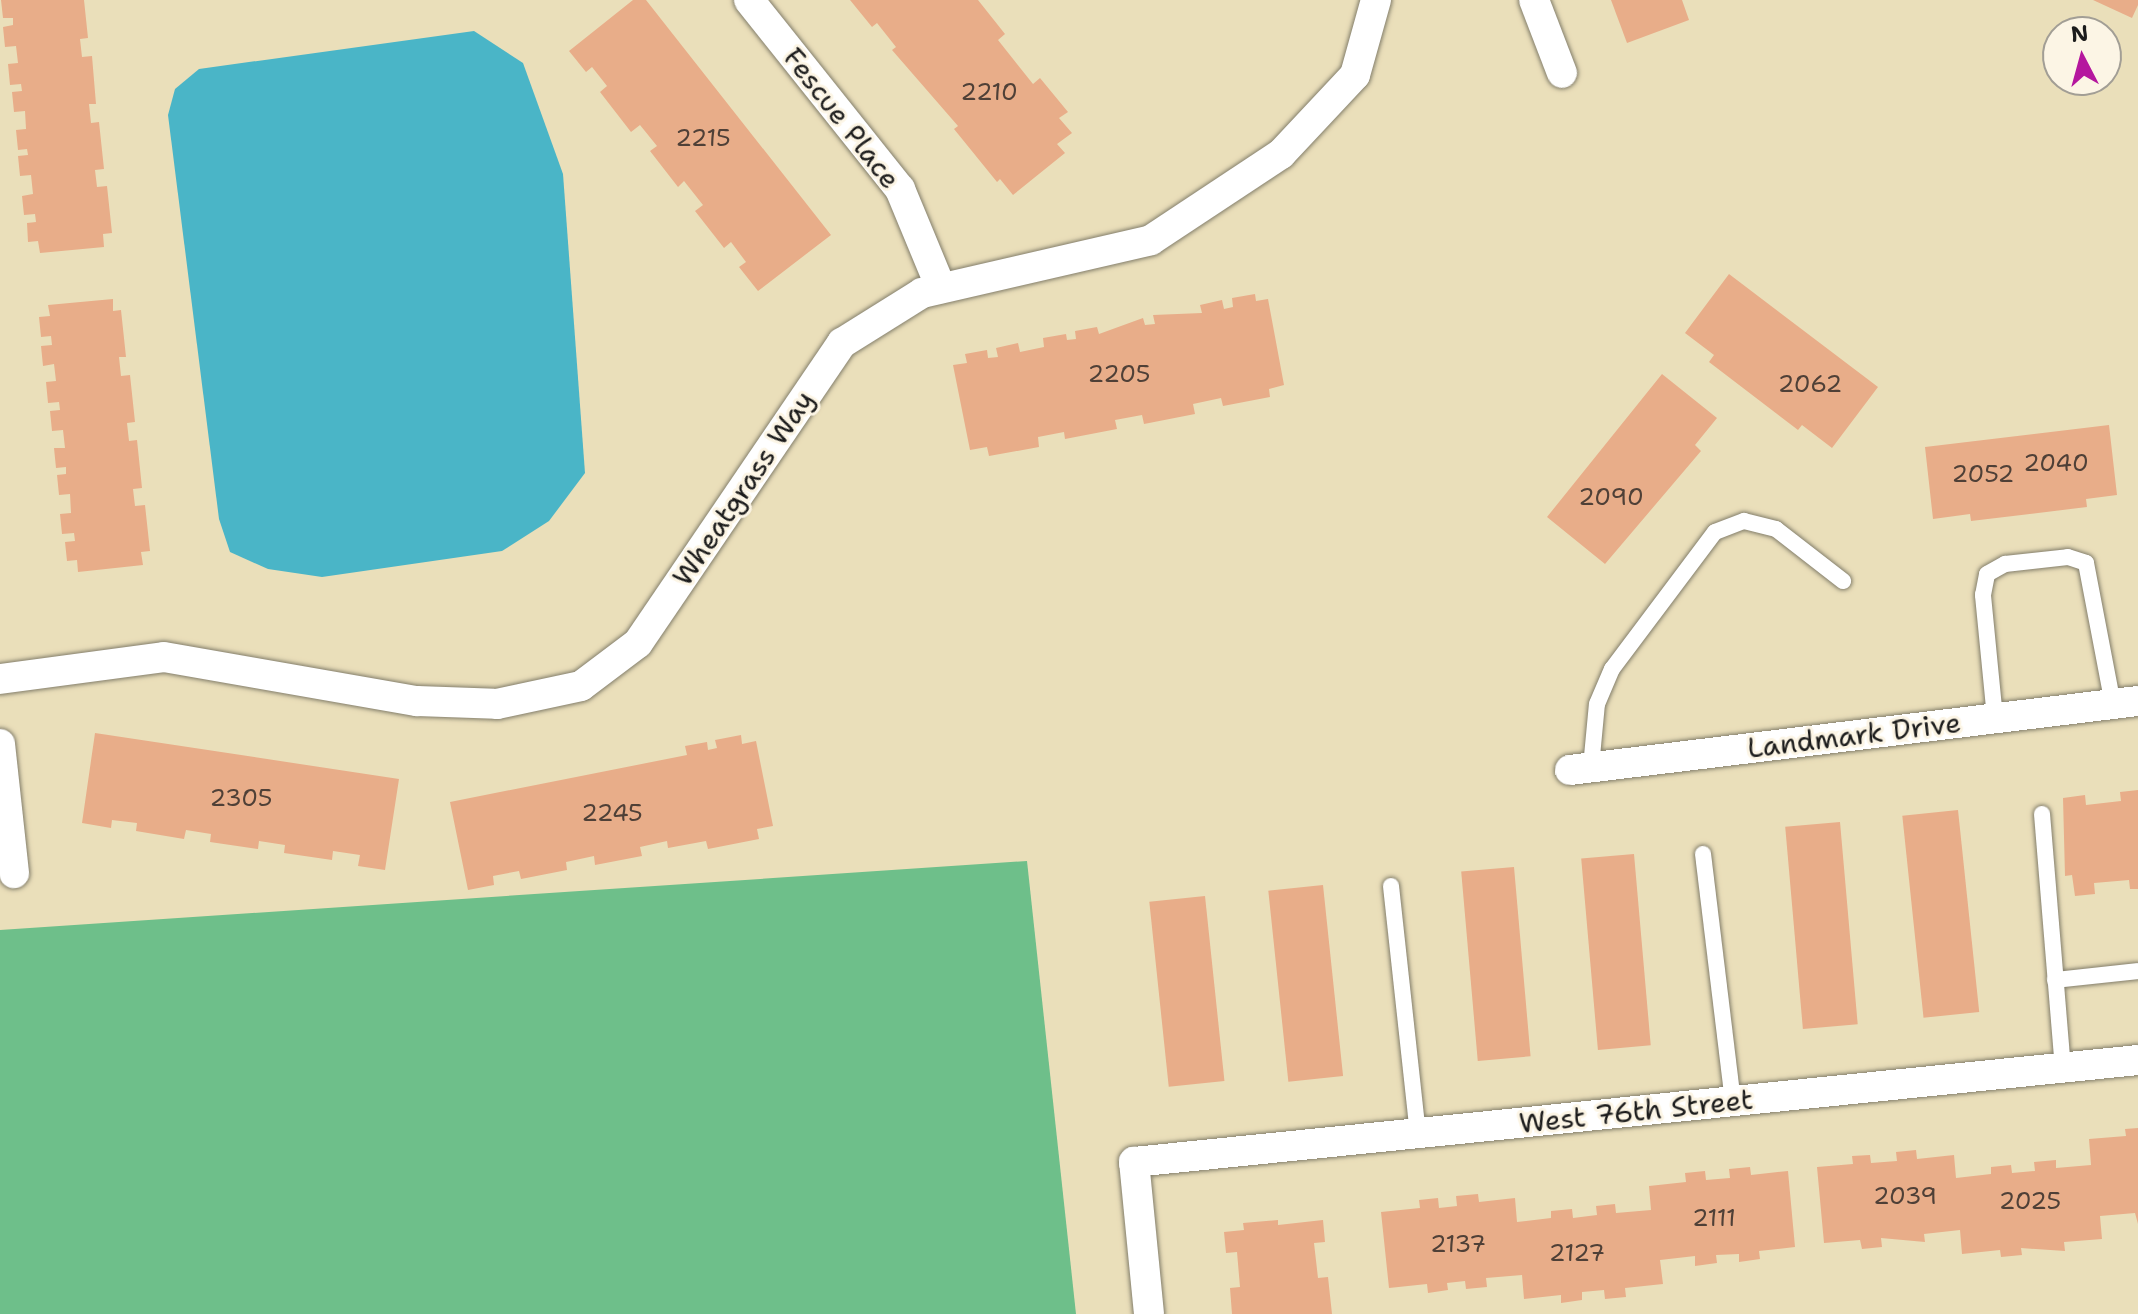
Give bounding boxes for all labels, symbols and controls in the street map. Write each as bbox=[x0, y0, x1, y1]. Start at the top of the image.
north arrow bbox=[2042, 16, 2122, 96]
text: N bbox=[2069, 18, 2090, 49]
street label: Fescue Place bbox=[777, 41, 907, 195]
house number: 2210 bbox=[960, 79, 1018, 107]
house number: 2215 bbox=[675, 125, 731, 153]
house number: 2205 bbox=[1088, 361, 1150, 389]
house number: 2062 bbox=[1778, 371, 1842, 399]
street label: Wheatgrass Way bbox=[665, 384, 821, 592]
house number: 2040 bbox=[2023, 450, 2089, 478]
house number: 2052 bbox=[1952, 461, 2014, 489]
house number: 2090 bbox=[1578, 484, 1644, 512]
street label: Landmark Drive bbox=[1745, 705, 1963, 765]
house number: 2305 bbox=[209, 785, 273, 813]
house number: 2245 bbox=[581, 800, 643, 828]
street label: West 76th Street bbox=[1517, 1082, 1755, 1140]
house number: 2039 bbox=[1873, 1183, 1937, 1211]
house number: 2025 bbox=[1999, 1188, 2061, 1216]
house number: 2111 bbox=[1692, 1205, 1736, 1233]
house number: 2137 bbox=[1430, 1231, 1486, 1259]
house number: 2127 bbox=[1549, 1240, 1605, 1268]

